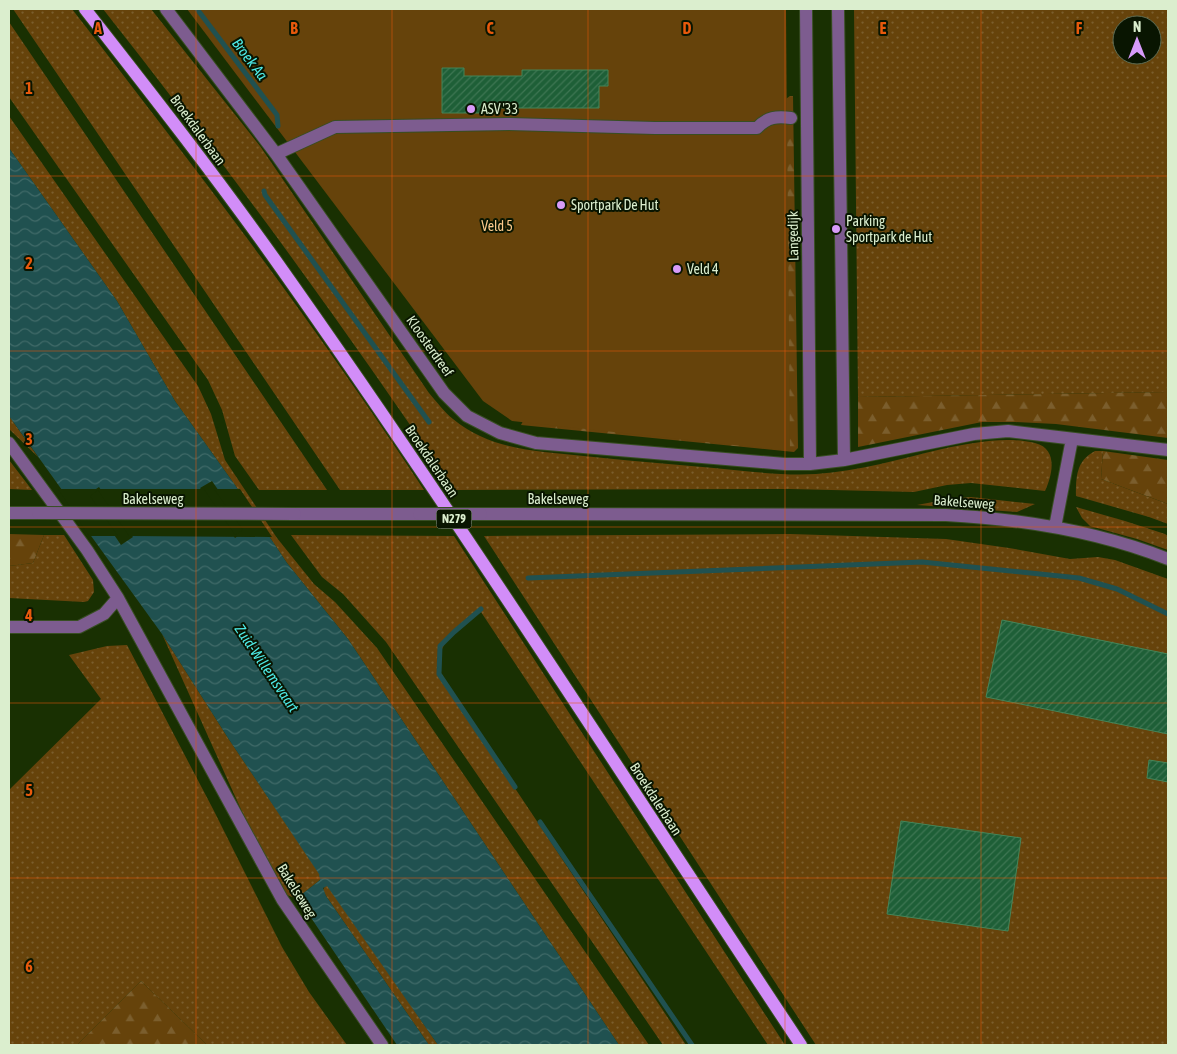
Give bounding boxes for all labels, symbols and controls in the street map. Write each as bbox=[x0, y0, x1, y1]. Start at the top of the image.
north arrow bbox=[1112, 15, 1162, 65]
text: A bbox=[93, 19, 102, 37]
text: B bbox=[290, 19, 298, 37]
text: C bbox=[486, 19, 494, 37]
text: D bbox=[683, 19, 692, 37]
text: E bbox=[880, 19, 887, 37]
text: F bbox=[1076, 19, 1083, 37]
text: N bbox=[1133, 19, 1141, 35]
water label: Broek Aa bbox=[229, 35, 271, 83]
text: 1 bbox=[25, 79, 33, 97]
street label: Broekdalerbaan bbox=[167, 92, 229, 168]
place label: ASV '33 bbox=[481, 101, 518, 117]
marker: ASV '33 bbox=[465, 103, 477, 115]
place label: Sportpark De Hut bbox=[571, 197, 659, 213]
marker: Sportpark De Hut bbox=[555, 199, 567, 211]
street label: Langedijk bbox=[785, 211, 801, 261]
place label: Parking Sportpark de Hut bbox=[846, 213, 932, 245]
park label: Veld 5 bbox=[481, 218, 513, 234]
marker: Parking Sportpark de Hut bbox=[830, 223, 842, 235]
text: 2 bbox=[25, 254, 33, 272]
place label: Veld 4 bbox=[687, 261, 719, 277]
marker: Veld 4 bbox=[671, 263, 683, 275]
street label: Kloosterdreef bbox=[403, 313, 457, 379]
street label: Broekdalerbaan bbox=[402, 422, 462, 500]
text: 3 bbox=[25, 430, 33, 448]
street label: Bakelseweg bbox=[123, 491, 183, 507]
street label: Bakelseweg bbox=[528, 491, 588, 507]
street label: Bakelseweg bbox=[933, 492, 995, 512]
road number: N279 bbox=[436, 509, 472, 528]
text: 4 bbox=[24, 606, 33, 624]
water label: Zuid-Willemsvaart bbox=[231, 621, 303, 716]
street label: Broekdalerbaan bbox=[627, 760, 685, 838]
text: 5 bbox=[25, 781, 33, 799]
street label: Bakelseweg bbox=[274, 861, 320, 921]
text: 6 bbox=[25, 957, 33, 975]

